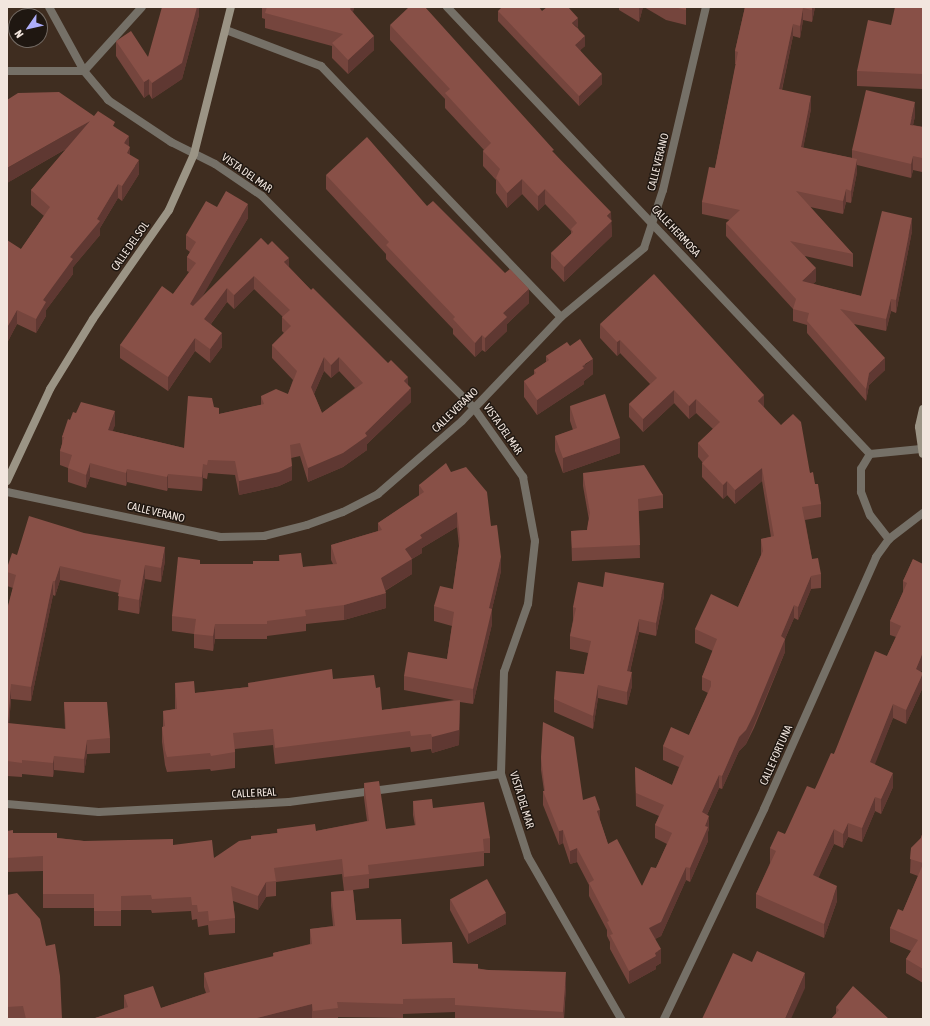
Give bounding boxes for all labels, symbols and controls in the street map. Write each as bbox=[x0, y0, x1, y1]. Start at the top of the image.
north arrow bbox=[8, 8, 48, 48]
text: N bbox=[12, 28, 26, 40]
street label: CALLE VERANO bbox=[644, 132, 672, 192]
street label: VISTA DEL MAR bbox=[219, 151, 275, 195]
street label: CALLE HERMOSA bbox=[649, 203, 703, 259]
street label: CALLE DEL SOL bbox=[108, 219, 152, 273]
street label: CALLE VERANO bbox=[429, 385, 481, 435]
street label: VISTA DEL MAR bbox=[481, 401, 525, 457]
street label: CALLE VERANO bbox=[126, 499, 186, 525]
street label: CALLE FORTUNA bbox=[757, 723, 795, 787]
street label: VISTA DEL MAR bbox=[507, 770, 537, 830]
street label: CALLE REAL bbox=[231, 785, 277, 801]

